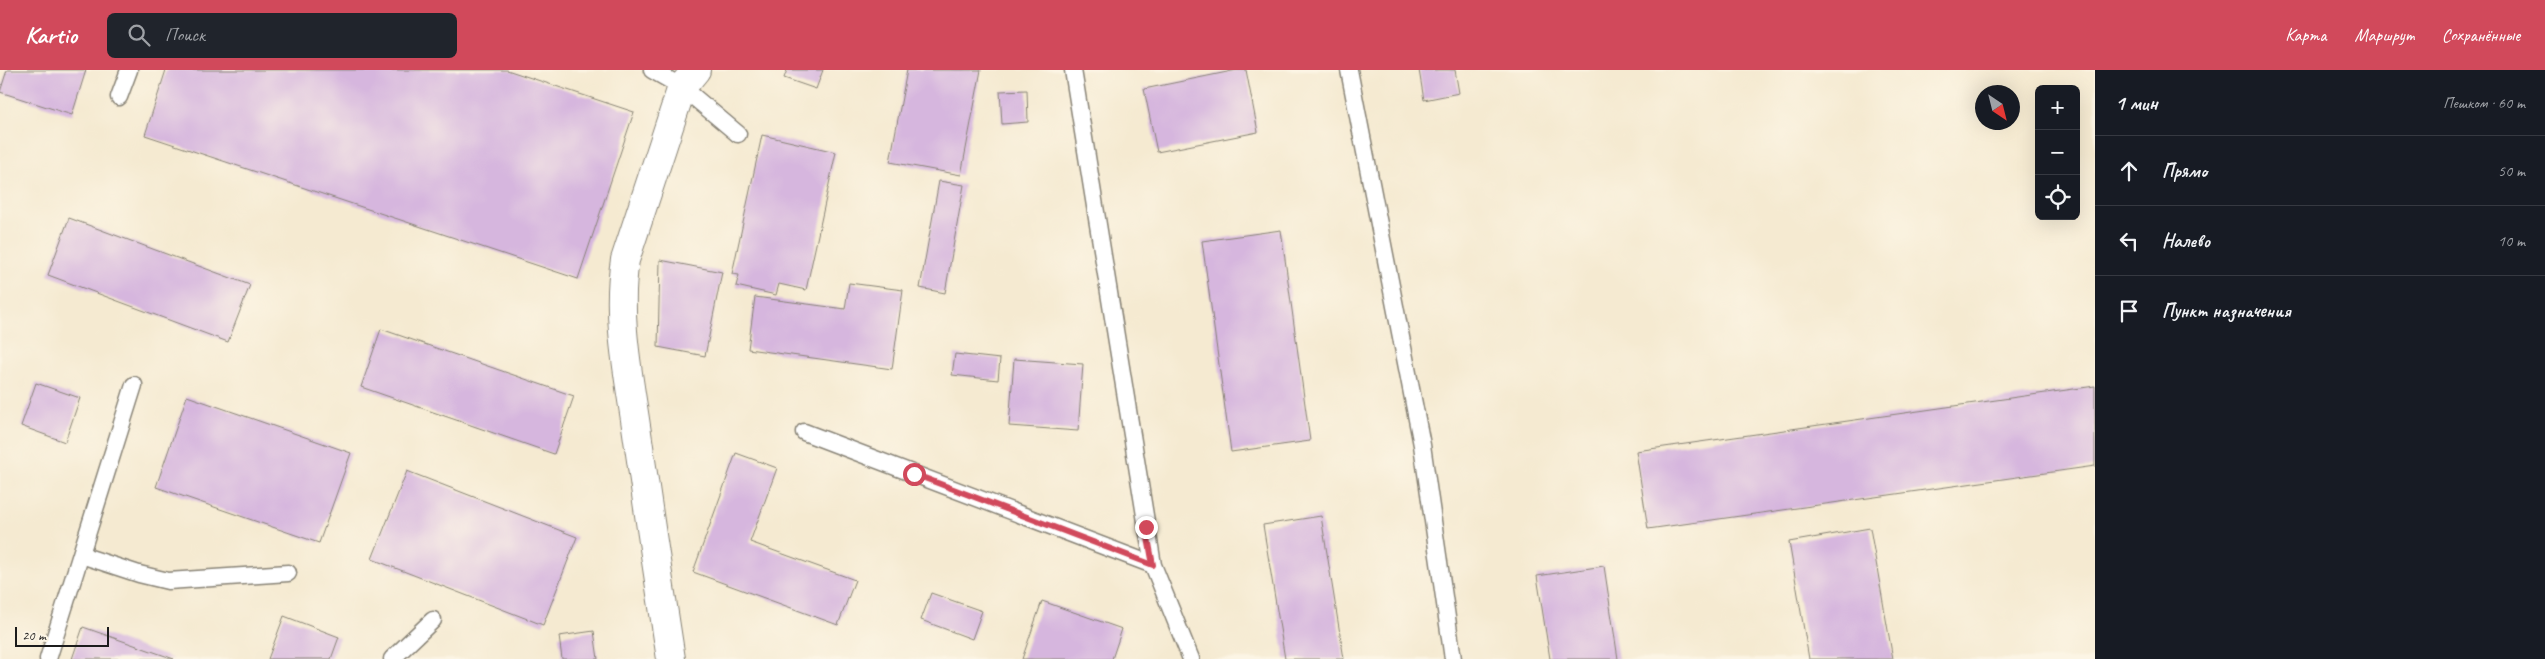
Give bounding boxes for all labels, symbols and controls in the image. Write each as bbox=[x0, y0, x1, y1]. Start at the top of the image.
search box bbox=[107, 13, 457, 58]
text: Kartio bbox=[25, 20, 77, 50]
icon: search bbox=[125, 21, 153, 49]
text: Поиск bbox=[165, 23, 205, 47]
text: Карта bbox=[2285, 24, 2326, 46]
text: Маршрут bbox=[2354, 24, 2414, 46]
text: Сохранённые bbox=[2442, 24, 2520, 46]
north arrow bbox=[1975, 85, 2020, 130]
map controls bbox=[2035, 85, 2080, 220]
button: + bbox=[2035, 85, 2080, 130]
text: 1 мин bbox=[2115, 90, 2158, 116]
text: Пешком · 60 m bbox=[2443, 93, 2525, 113]
button: − bbox=[2035, 130, 2080, 175]
icon: ahead bbox=[2115, 157, 2143, 185]
text: Прямо bbox=[2162, 159, 2207, 183]
text: 50 m bbox=[2498, 161, 2525, 181]
button: locate bbox=[2035, 175, 2080, 220]
icon: left bbox=[2115, 227, 2143, 255]
text: Налево bbox=[2162, 229, 2210, 253]
text: 10 m bbox=[2498, 231, 2525, 251]
icon: arrive bbox=[2115, 297, 2143, 325]
text: Пункт назначения bbox=[2162, 299, 2291, 323]
route start bbox=[903, 463, 926, 486]
route end bbox=[1135, 516, 1158, 539]
scale bar bbox=[15, 624, 109, 647]
text: 20 m bbox=[22, 627, 46, 644]

